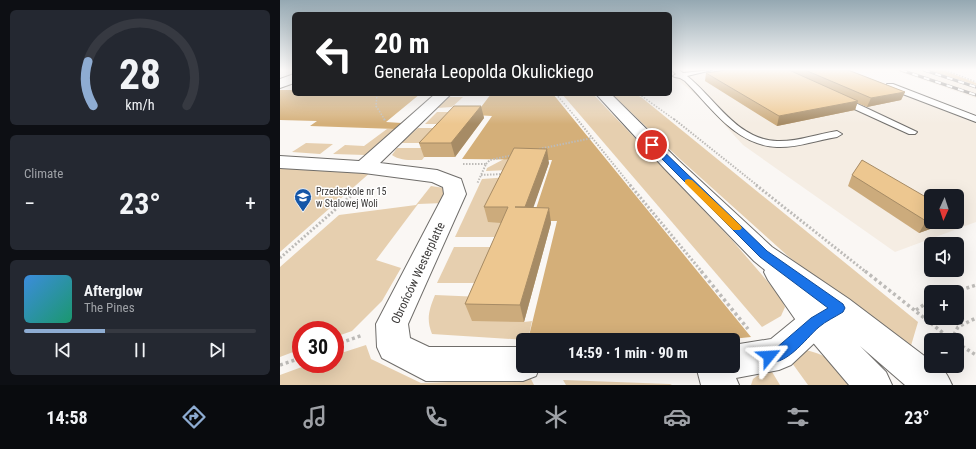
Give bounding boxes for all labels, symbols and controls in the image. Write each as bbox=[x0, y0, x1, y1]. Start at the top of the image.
text: 20 m bbox=[374, 27, 430, 60]
icon: left bbox=[308, 28, 360, 80]
text: 28 bbox=[119, 49, 161, 98]
text: Generała Leopolda Okulickiego bbox=[374, 61, 594, 82]
text: km/h bbox=[125, 96, 155, 112]
pin bbox=[635, 128, 669, 162]
icon: arrive bbox=[641, 134, 663, 156]
text: Climate bbox=[24, 166, 63, 181]
text: 23° bbox=[119, 186, 161, 221]
place label: Przedszkole nr 15 w Stalowej Woli bbox=[316, 186, 386, 209]
school or university icon: Przedszkole nr 15 w Stalowej Woli bbox=[293, 187, 313, 212]
north arrow bbox=[924, 189, 964, 229]
map controls bbox=[924, 189, 964, 373]
text: − bbox=[24, 191, 35, 216]
text: + bbox=[245, 191, 256, 216]
street label: Obrońców Westerplatte bbox=[388, 220, 448, 326]
button: sound bbox=[924, 237, 964, 277]
text: Afterglow bbox=[84, 282, 143, 300]
button: + bbox=[924, 285, 964, 325]
text: The Pines bbox=[84, 300, 135, 315]
speed limit sign: 30 bbox=[292, 321, 344, 373]
button: − bbox=[924, 333, 964, 373]
position arrow bbox=[748, 335, 790, 377]
icon: previous bbox=[52, 339, 74, 361]
icon: pause bbox=[129, 339, 151, 361]
icon: next bbox=[206, 339, 228, 361]
text: 14:59 · 1 min · 90 m bbox=[568, 344, 688, 362]
icon: directions bbox=[180, 403, 208, 431]
icon: music bbox=[301, 403, 329, 431]
icon: phone bbox=[422, 403, 450, 431]
icon: climate bbox=[542, 403, 570, 431]
icon: car bbox=[663, 403, 691, 431]
icon: filters bbox=[784, 403, 812, 431]
text: 14:58 bbox=[46, 407, 88, 428]
text: 23° bbox=[904, 407, 930, 428]

